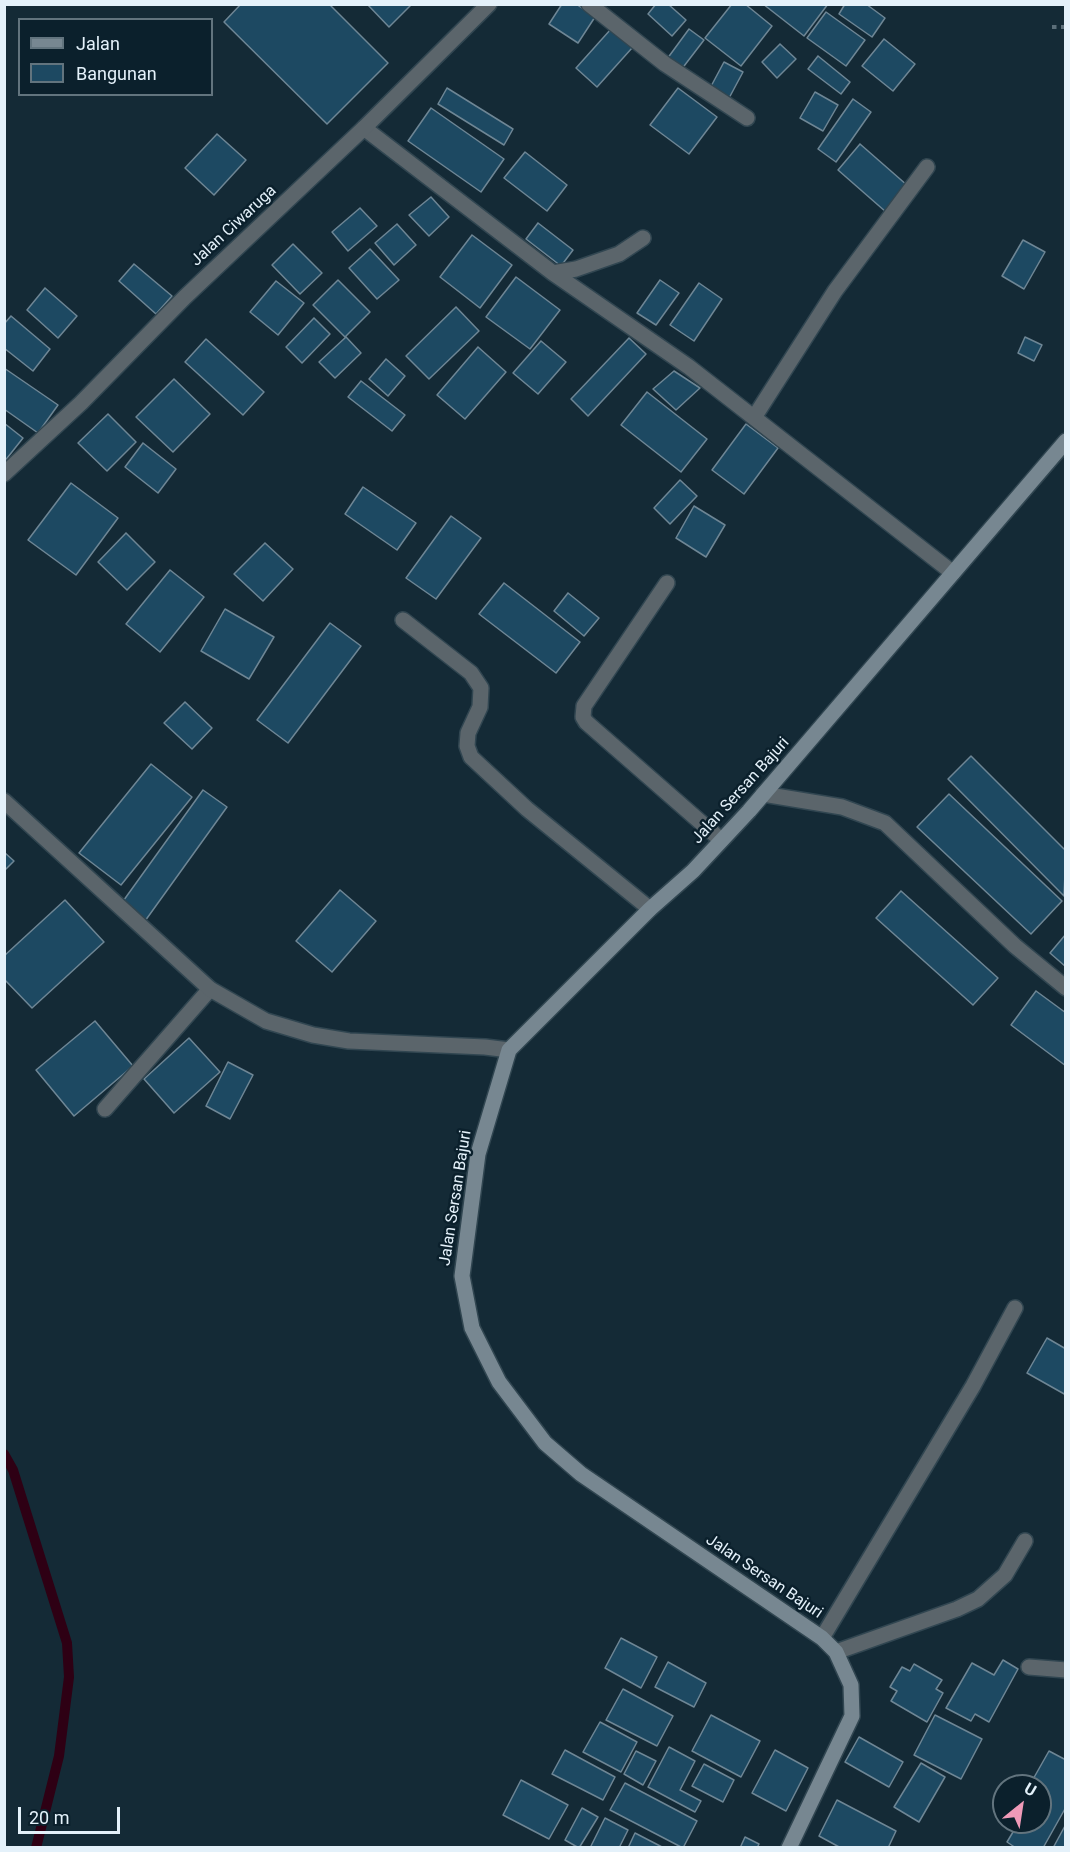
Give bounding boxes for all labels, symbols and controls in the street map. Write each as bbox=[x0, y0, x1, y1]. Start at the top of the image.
legend bbox=[18, 18, 213, 96]
text: Jalan bbox=[76, 33, 120, 54]
text: Bangunan bbox=[76, 63, 157, 84]
street label: Jalan Ciwaruga bbox=[187, 182, 281, 270]
street label: Jalan Sersan Bajuri bbox=[688, 734, 794, 848]
street label: Jalan Sersan Bajuri bbox=[436, 1129, 476, 1267]
street label: Jalan Sersan Bajuri bbox=[702, 1531, 826, 1623]
north arrow bbox=[992, 1774, 1052, 1834]
text: U bbox=[1021, 1779, 1040, 1801]
scale bar bbox=[21, 1795, 123, 1833]
text: 20 m bbox=[29, 1807, 69, 1828]

